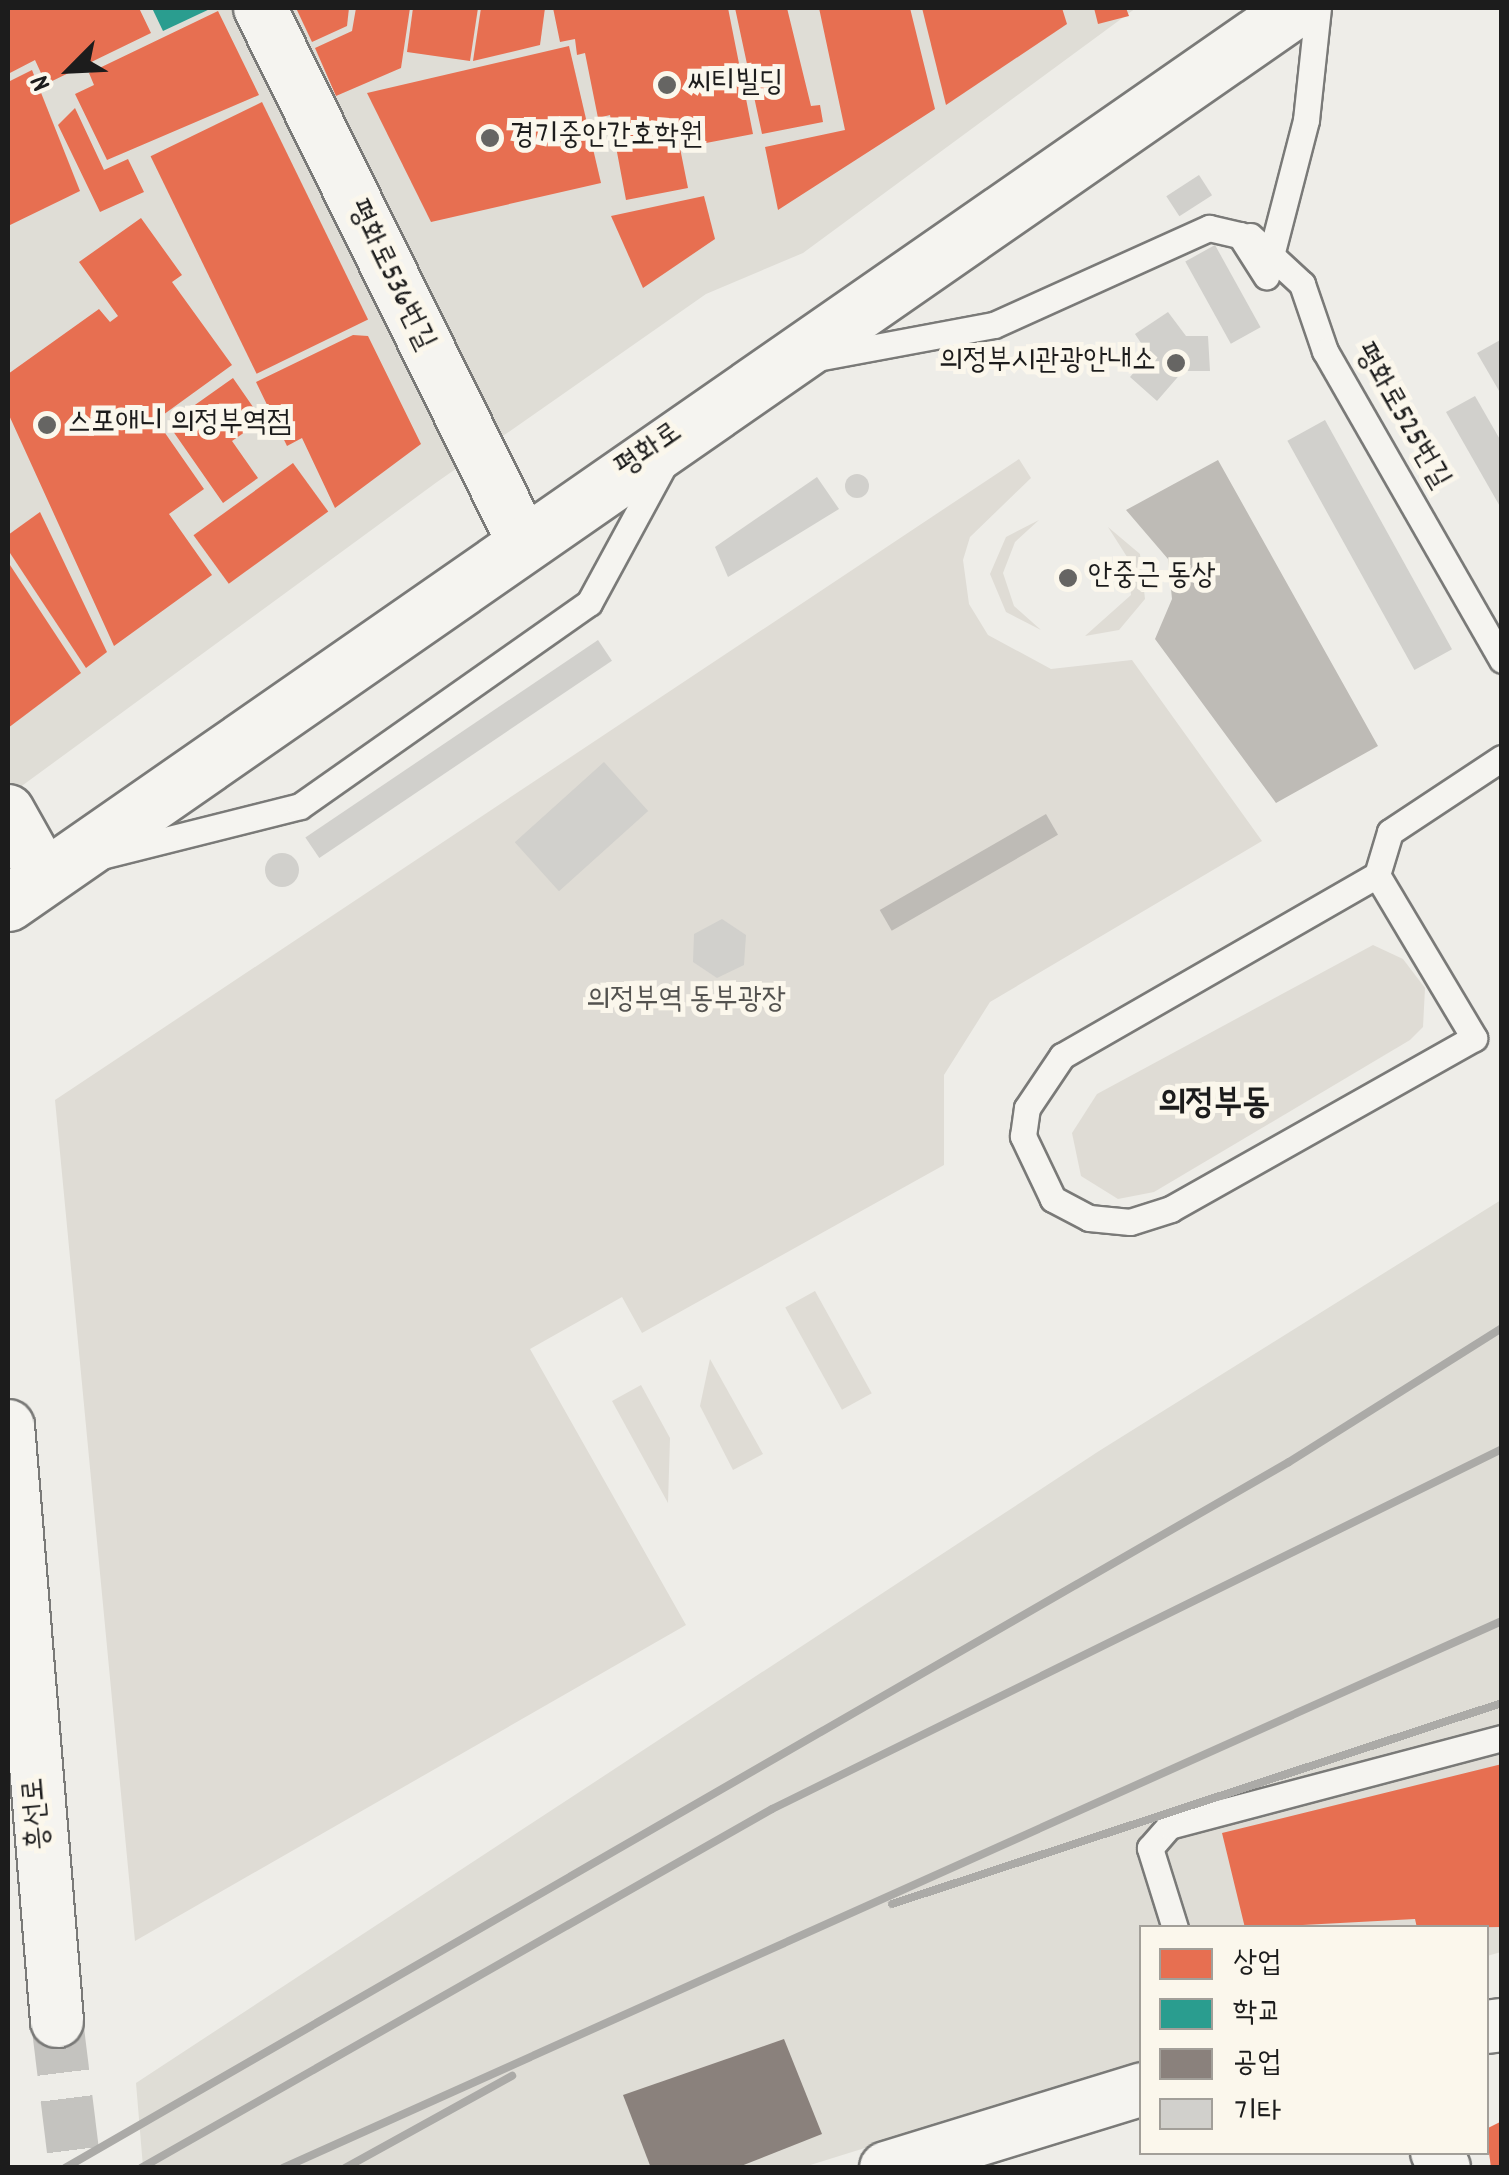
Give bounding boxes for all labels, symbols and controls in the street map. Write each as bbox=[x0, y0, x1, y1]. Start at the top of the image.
north arrow bbox=[20, 20, 120, 120]
place label: 씨티빌딩 bbox=[687, 67, 784, 103]
text: N bbox=[22, 68, 64, 97]
marker: 씨티빌딩 bbox=[656, 74, 678, 96]
place label: 경기중안간호학원 bbox=[510, 120, 703, 156]
marker: 경기중안간호학원 bbox=[479, 127, 501, 149]
street label: 평화로536번길 bbox=[337, 195, 441, 357]
street label: 평화로525번길 bbox=[1344, 338, 1456, 496]
place label: 의정부시관광안내소 bbox=[939, 345, 1156, 381]
marker: 의정부시관광안내소 bbox=[1165, 352, 1187, 374]
place label: 스포애니 의정부역점 bbox=[67, 407, 291, 443]
marker: 스포애니 의정부역점 bbox=[36, 414, 58, 436]
street label: 평화로 bbox=[610, 416, 690, 488]
place label: 안중근 동상 bbox=[1088, 560, 1216, 596]
marker: 안중근 동상 bbox=[1057, 567, 1079, 589]
park label: 의정부역 동부광장 bbox=[586, 984, 786, 1020]
district label: 의정부동 bbox=[1158, 1084, 1270, 1126]
street label: 흥선로 bbox=[18, 1776, 60, 1852]
legend bbox=[1139, 1925, 1489, 2155]
text: 상업 bbox=[1233, 1943, 1281, 1986]
text: 학교 bbox=[1233, 1993, 1281, 2036]
text: 공업 bbox=[1233, 2043, 1281, 2086]
text: 기타 bbox=[1233, 2093, 1281, 2136]

